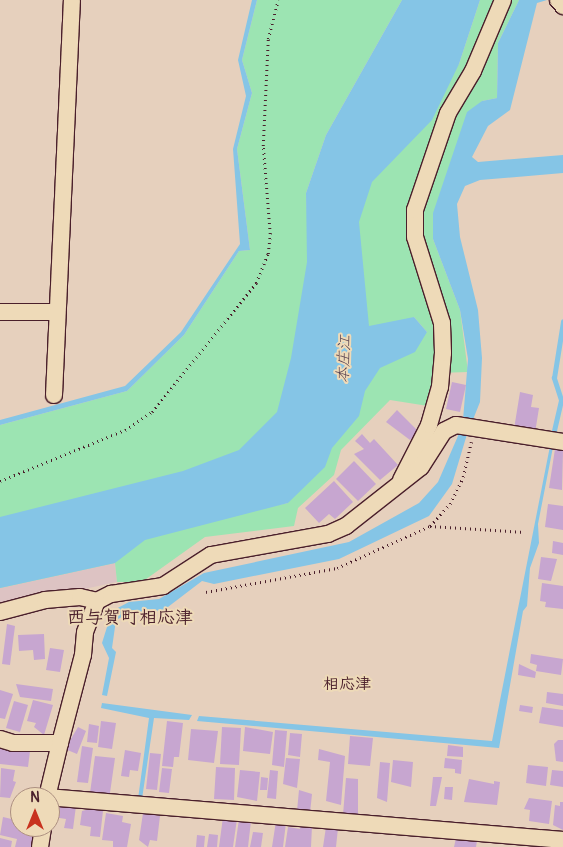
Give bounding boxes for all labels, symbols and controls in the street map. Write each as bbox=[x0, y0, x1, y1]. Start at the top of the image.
water label: 本庄江 bbox=[333, 335, 355, 383]
district label: 西与賀町相応津 bbox=[67, 607, 193, 629]
district label: 相応津 bbox=[323, 674, 371, 694]
north arrow bbox=[10, 787, 60, 837]
text: N bbox=[30, 789, 40, 806]

